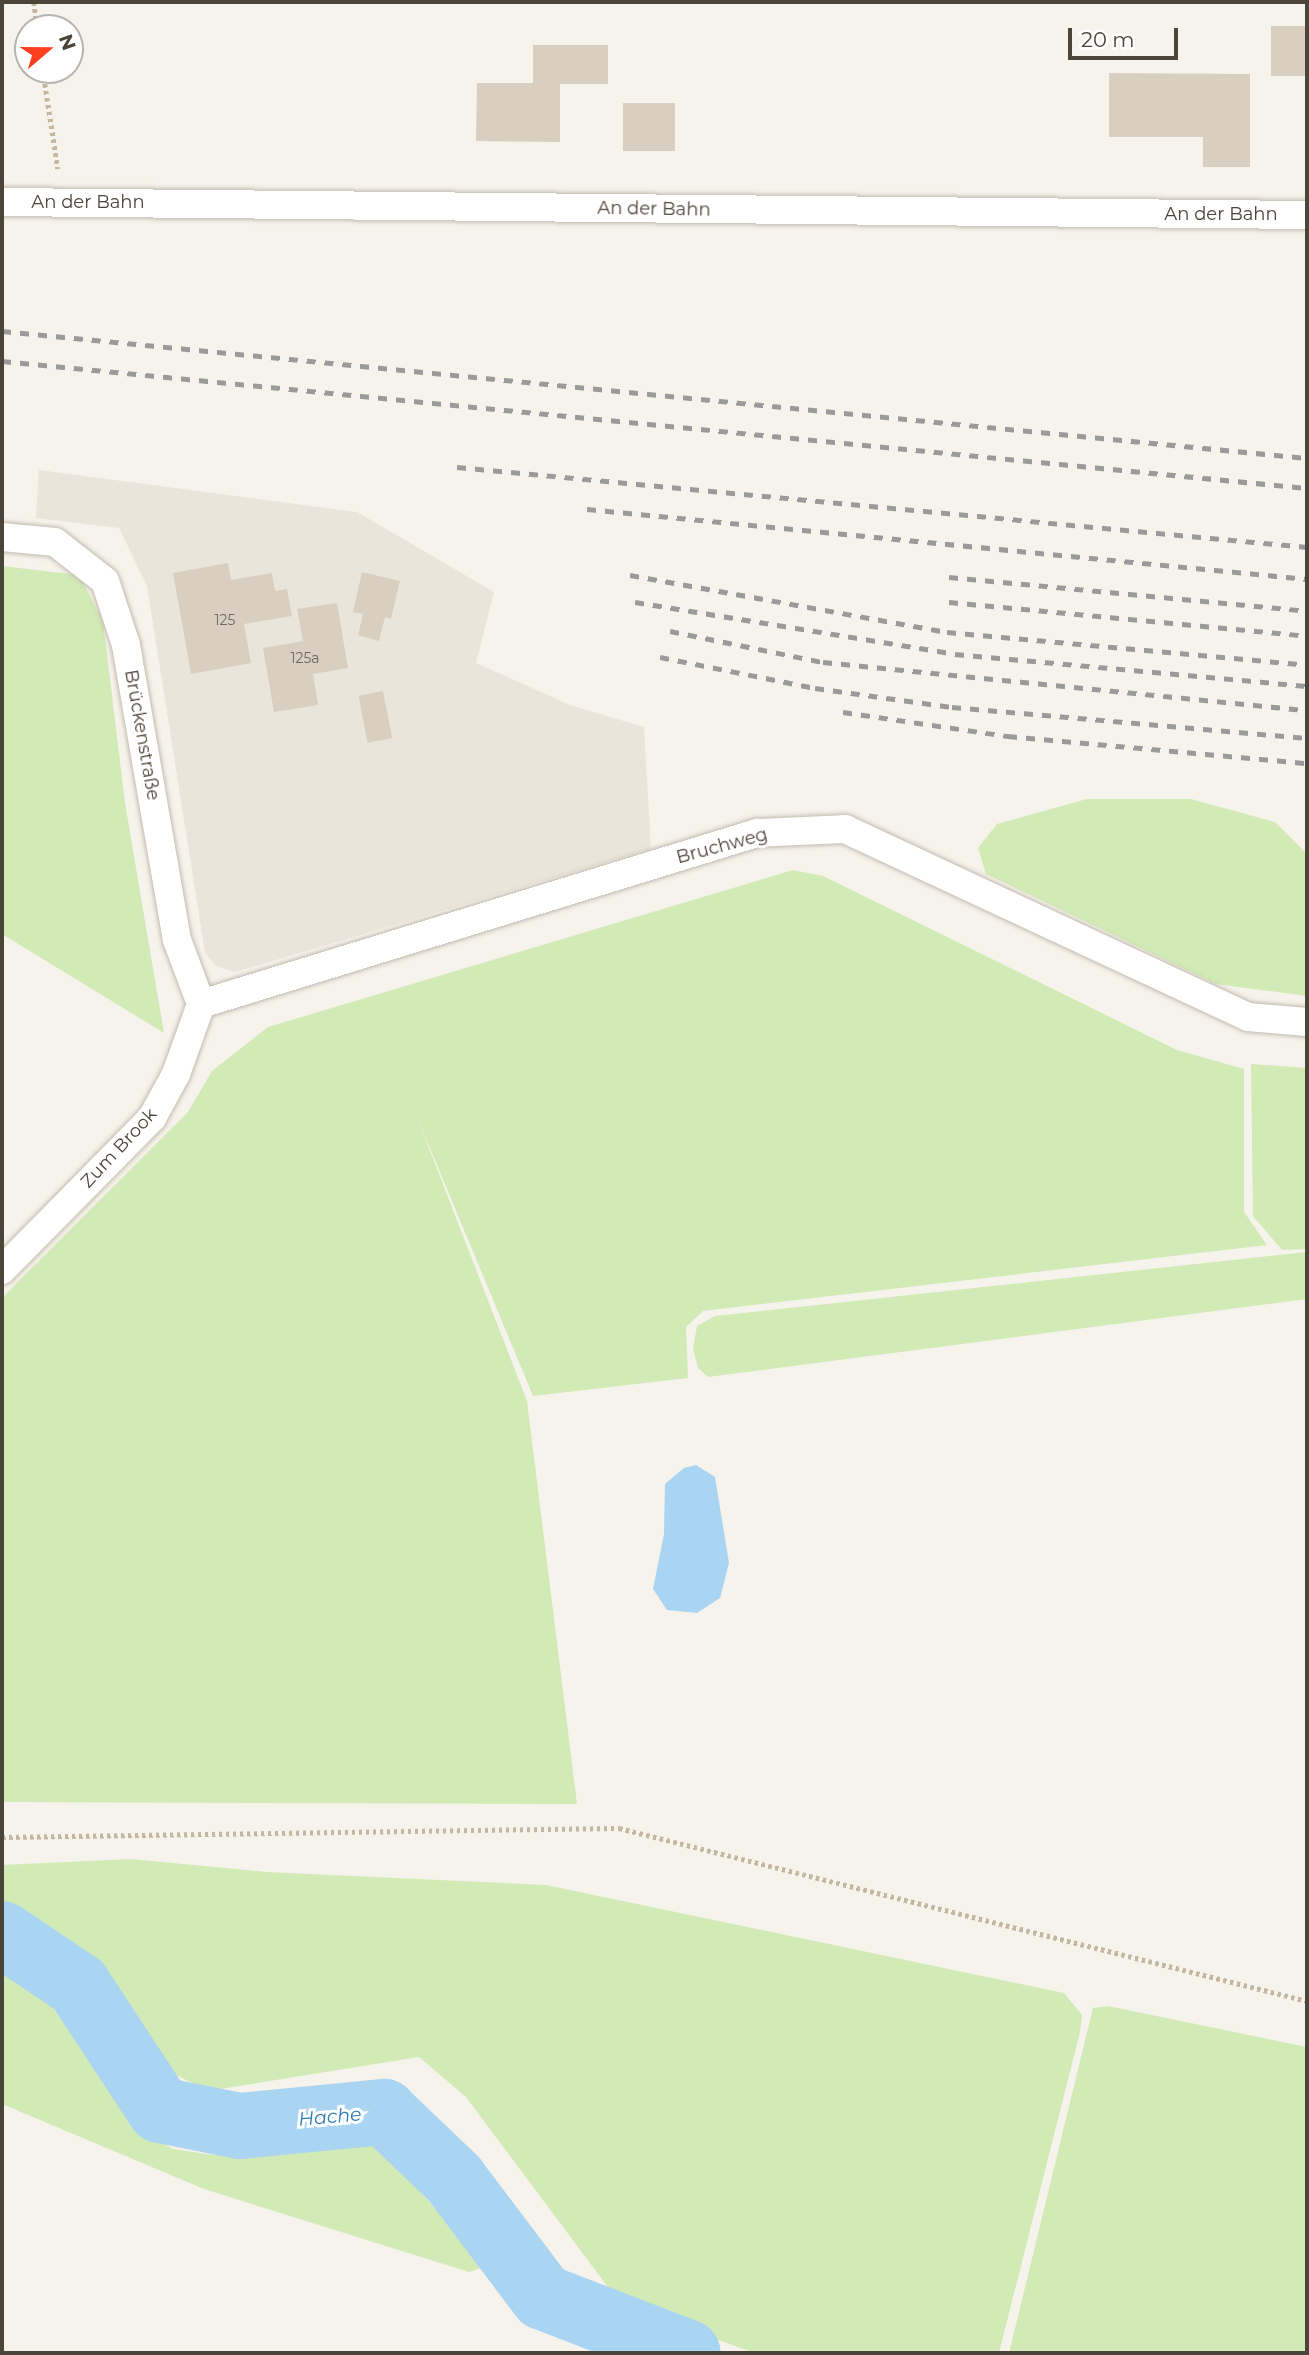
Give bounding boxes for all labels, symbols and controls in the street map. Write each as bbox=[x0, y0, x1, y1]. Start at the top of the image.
north arrow bbox=[14, 14, 84, 84]
scale bar bbox=[1071, 14, 1181, 58]
text: 20 m bbox=[1081, 27, 1135, 52]
text: N bbox=[54, 31, 81, 53]
street label: An der Bahn bbox=[31, 191, 145, 213]
street label: An der Bahn bbox=[597, 197, 711, 221]
street label: An der Bahn bbox=[1164, 203, 1278, 225]
house number: 125 bbox=[215, 612, 235, 628]
house number: 125a bbox=[290, 650, 320, 666]
street label: Brückenstraße bbox=[120, 668, 164, 802]
street label: Bruchweg bbox=[674, 823, 770, 869]
street label: Zum Brook bbox=[77, 1104, 161, 1192]
water label: Hache bbox=[298, 2103, 362, 2131]

